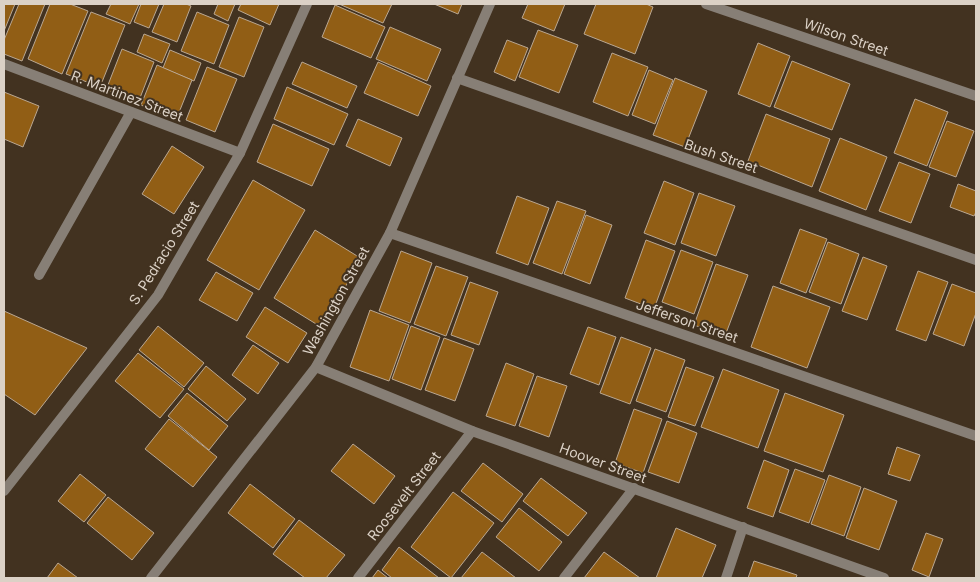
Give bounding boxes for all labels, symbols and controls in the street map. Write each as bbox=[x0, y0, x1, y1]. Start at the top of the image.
street label: Wilson Street bbox=[802, 14, 891, 59]
street label: R. Martinez Street bbox=[69, 66, 186, 125]
street label: Bush Street bbox=[682, 135, 761, 176]
street label: S. Pedracio Street bbox=[125, 197, 203, 308]
street label: Washington Street bbox=[299, 243, 373, 358]
street label: Jefferson Street bbox=[634, 295, 741, 346]
street label: Hoover Street bbox=[557, 439, 649, 486]
street label: Roosevelt Street bbox=[364, 447, 444, 544]

